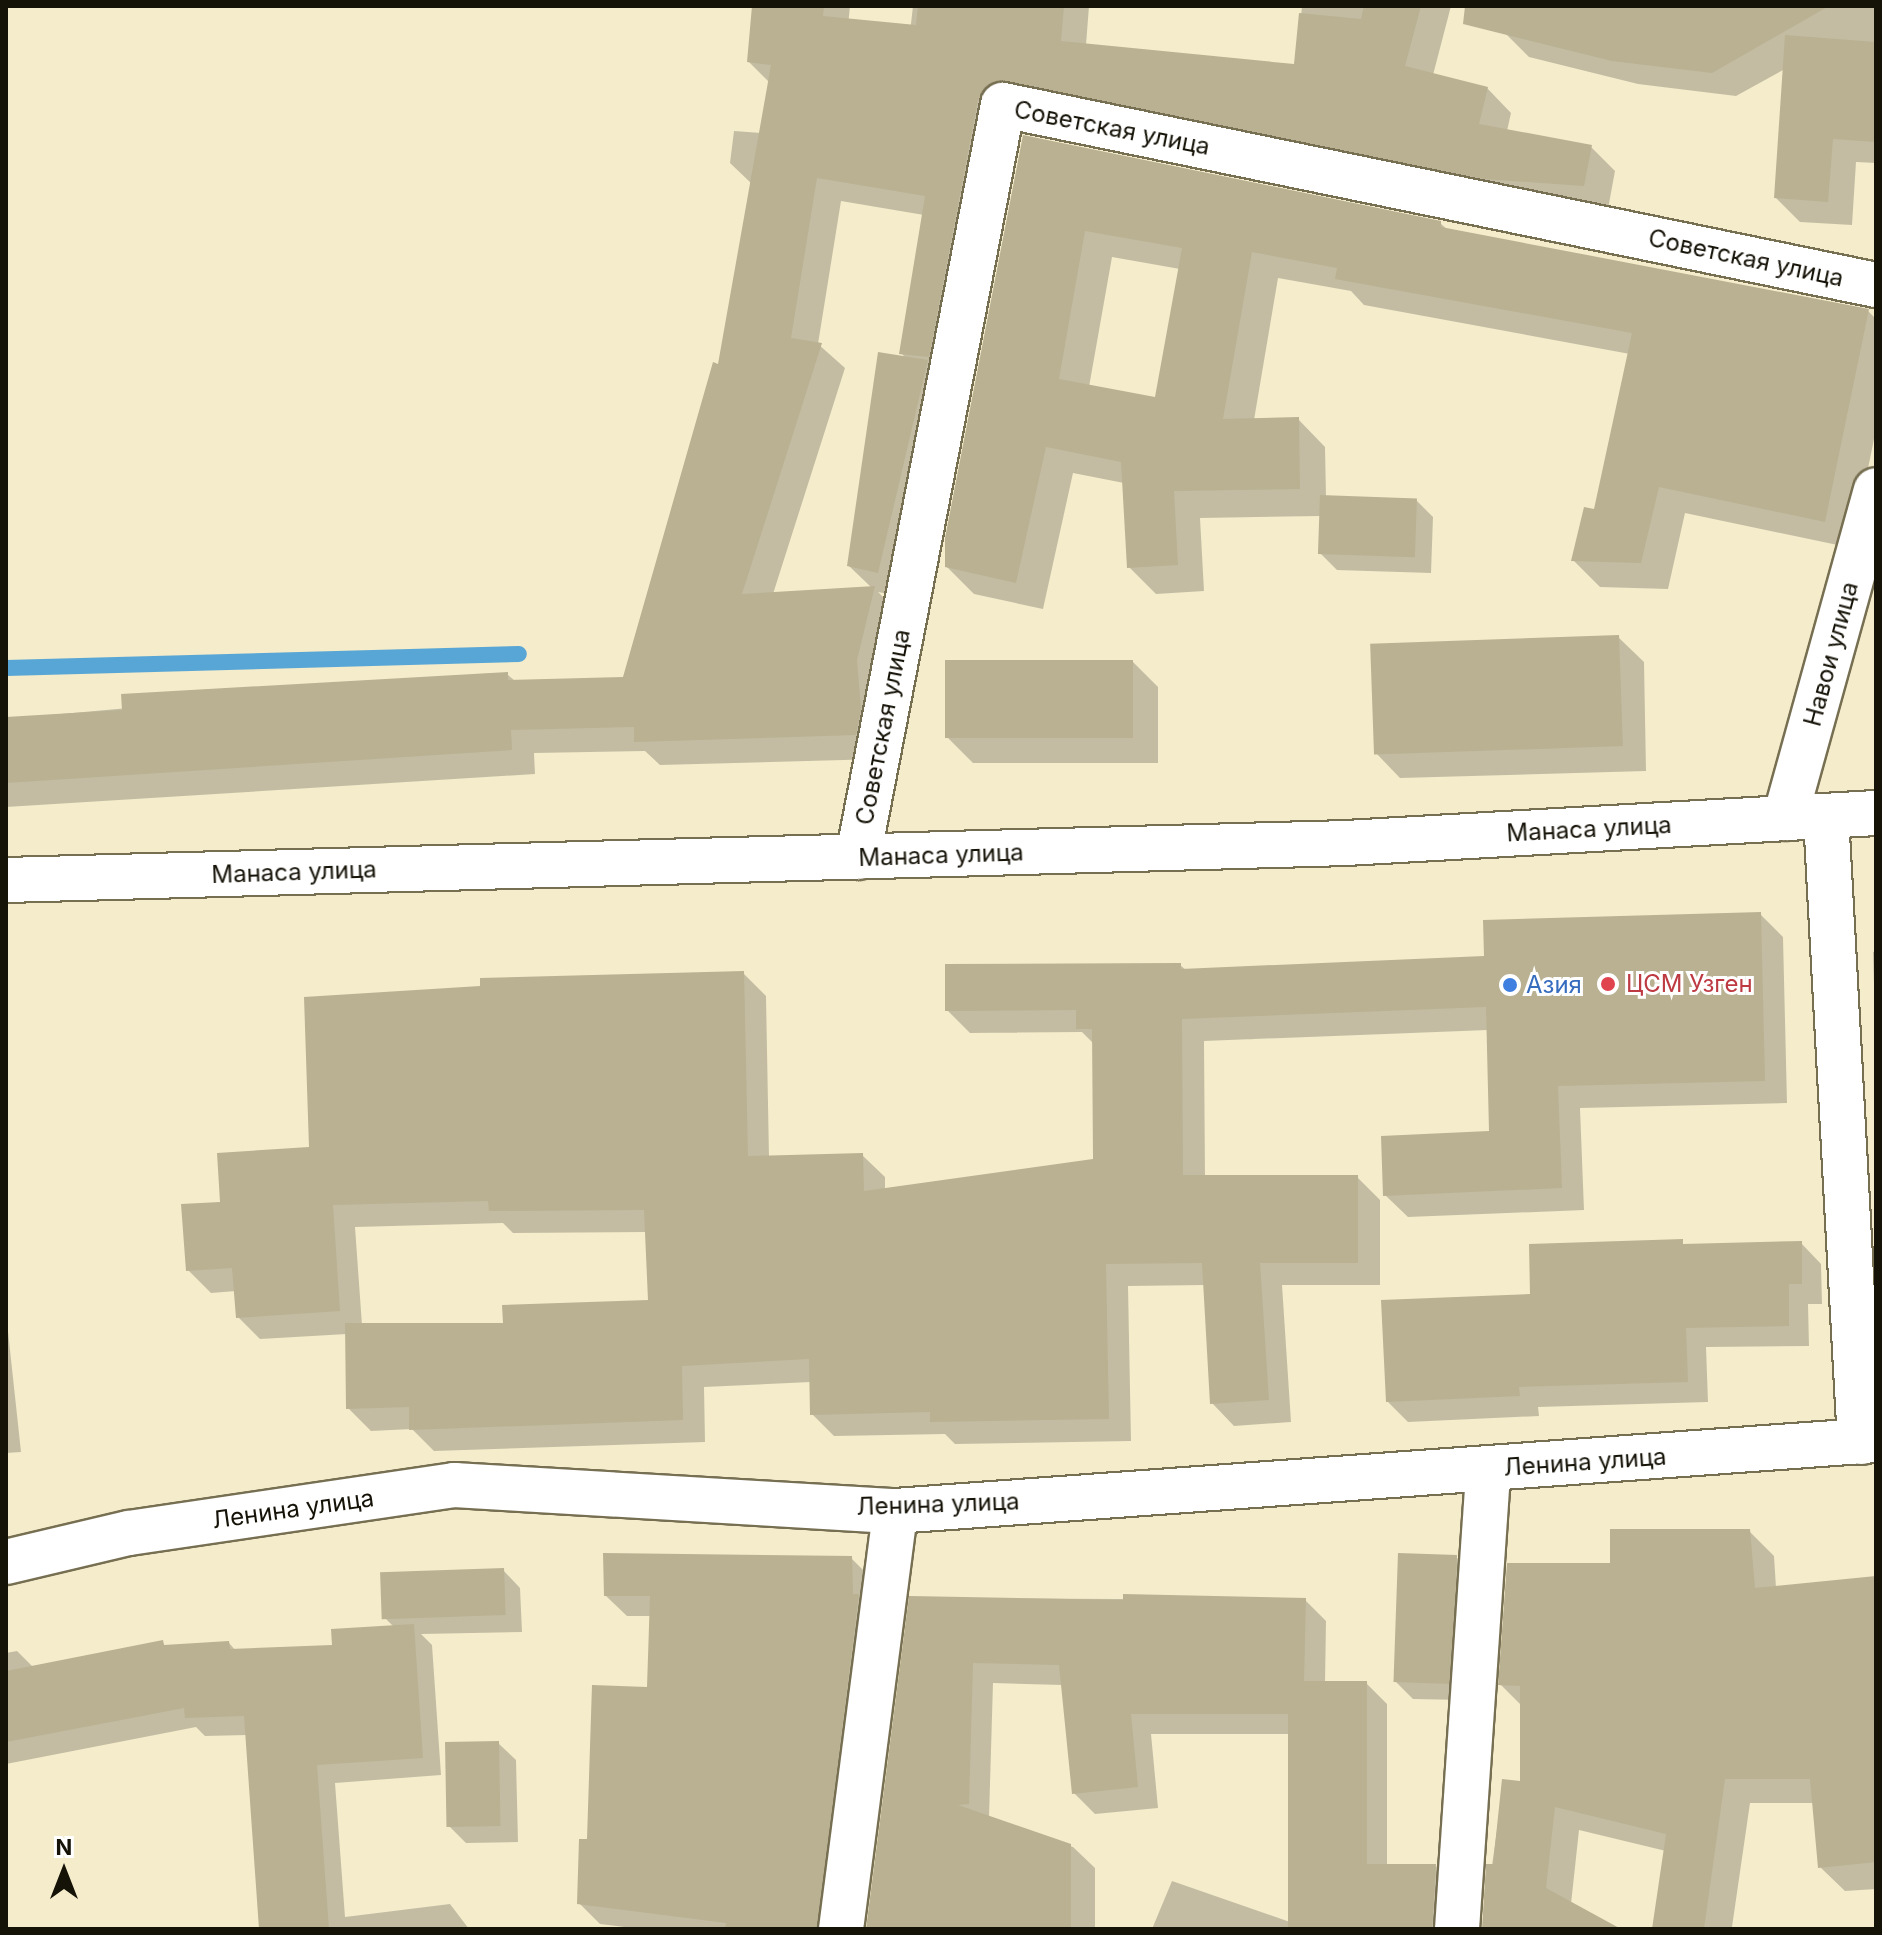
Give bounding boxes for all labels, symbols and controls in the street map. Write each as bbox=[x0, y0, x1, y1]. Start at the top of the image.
street label: Советская улица bbox=[1012, 95, 1212, 161]
street label: Советская улица bbox=[1646, 223, 1846, 293]
street label: Навои улица bbox=[1798, 579, 1864, 729]
street label: Советская улица bbox=[850, 627, 916, 827]
street label: Манаса улица bbox=[1506, 810, 1672, 848]
street label: Манаса улица bbox=[858, 838, 1024, 872]
street label: Манаса улица bbox=[211, 855, 377, 889]
place label: ЦСМ Узген bbox=[1626, 970, 1753, 998]
place label: Азия bbox=[1526, 971, 1582, 999]
marker: ЦСМ Узген bbox=[1597, 973, 1619, 995]
marker: Азия bbox=[1501, 976, 1519, 994]
street label: Ленина улица bbox=[1503, 1442, 1667, 1482]
street label: Ленина улица bbox=[210, 1483, 376, 1535]
street label: Ленина улица bbox=[856, 1487, 1020, 1521]
north arrow bbox=[24, 1831, 104, 1911]
text: N bbox=[56, 1834, 72, 1860]

